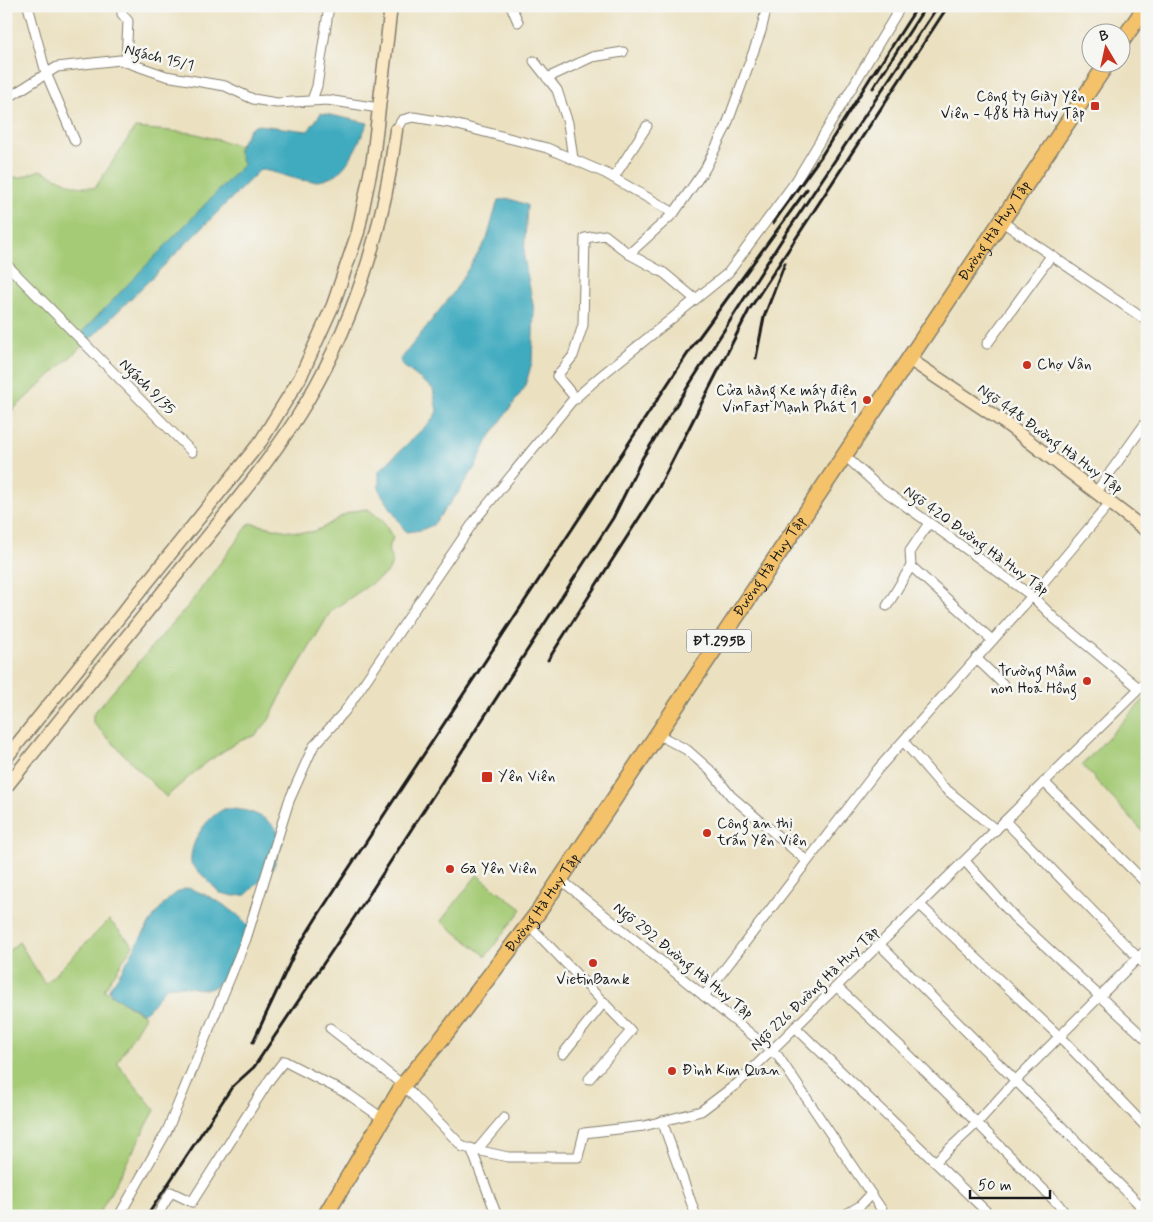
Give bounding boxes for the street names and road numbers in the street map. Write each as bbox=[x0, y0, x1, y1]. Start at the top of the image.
street label: Ngách 15/1 bbox=[122, 40, 196, 77]
street label: Đường Hà Huy Tập bbox=[954, 177, 1036, 285]
street label: Ngách 9/35 bbox=[114, 355, 179, 420]
street label: Ngõ 448 Đường Hà Huy Tập bbox=[973, 379, 1127, 499]
street label: Ngõ 420 Đường Hà Huy Tập bbox=[899, 481, 1053, 601]
street label: Đường Hà Huy Tập bbox=[729, 512, 811, 621]
road number: ĐT.295B bbox=[686, 630, 752, 652]
street label: Đường Hà Huy Tập bbox=[501, 849, 585, 957]
street label: Ngõ 292 Đường Hà Huy Tập bbox=[608, 898, 757, 1025]
street label: Ngõ 226 Đường Hà Huy Tập bbox=[746, 922, 884, 1057]

